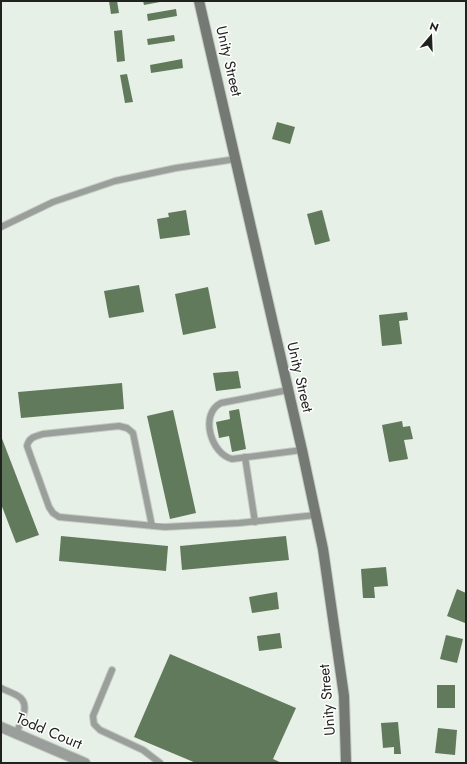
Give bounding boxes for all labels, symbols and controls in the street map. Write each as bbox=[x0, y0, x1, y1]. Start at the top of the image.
north arrow bbox=[411, 16, 451, 56]
text: N bbox=[428, 18, 441, 36]
street label: Unity Street bbox=[210, 24, 248, 99]
street label: Unity Street bbox=[281, 340, 319, 415]
street label: Unity Street bbox=[313, 663, 341, 737]
street label: Todd Court bbox=[12, 707, 86, 755]

